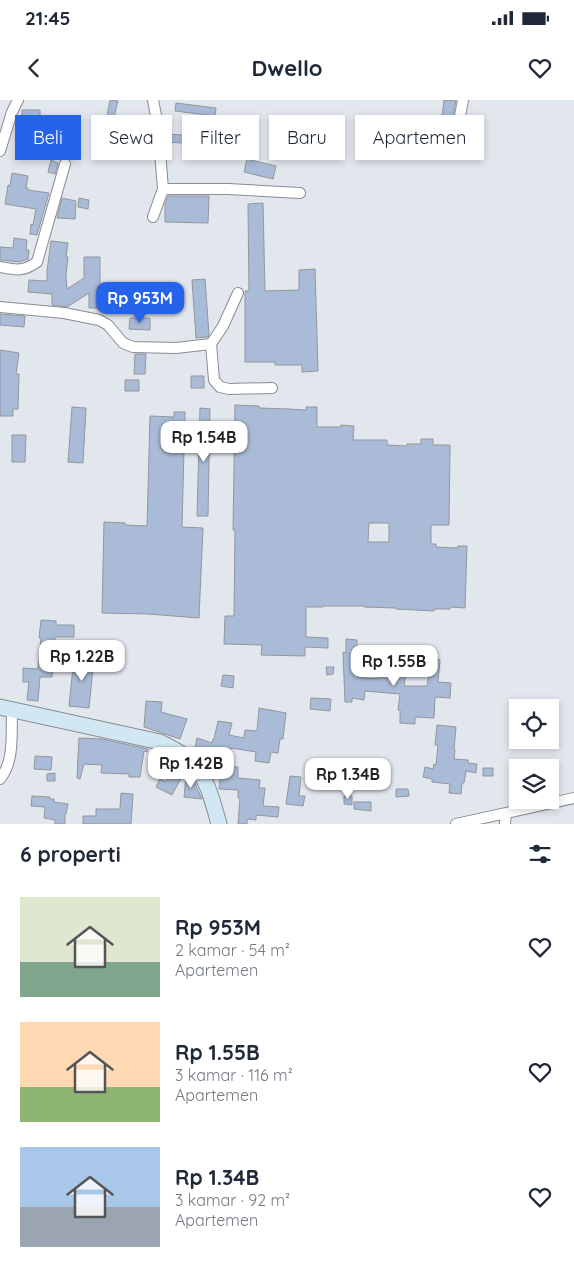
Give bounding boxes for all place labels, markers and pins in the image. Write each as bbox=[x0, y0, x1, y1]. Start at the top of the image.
pin: Rp 953M bbox=[94, 282, 186, 324]
pin: Rp 1.54B bbox=[152, 420, 256, 463]
pin: Rp 1.22B bbox=[30, 640, 134, 682]
pin: Rp 1.55B bbox=[342, 644, 446, 687]
pin: Rp 1.42B bbox=[139, 746, 243, 789]
pin: Rp 1.34B bbox=[296, 758, 400, 800]

